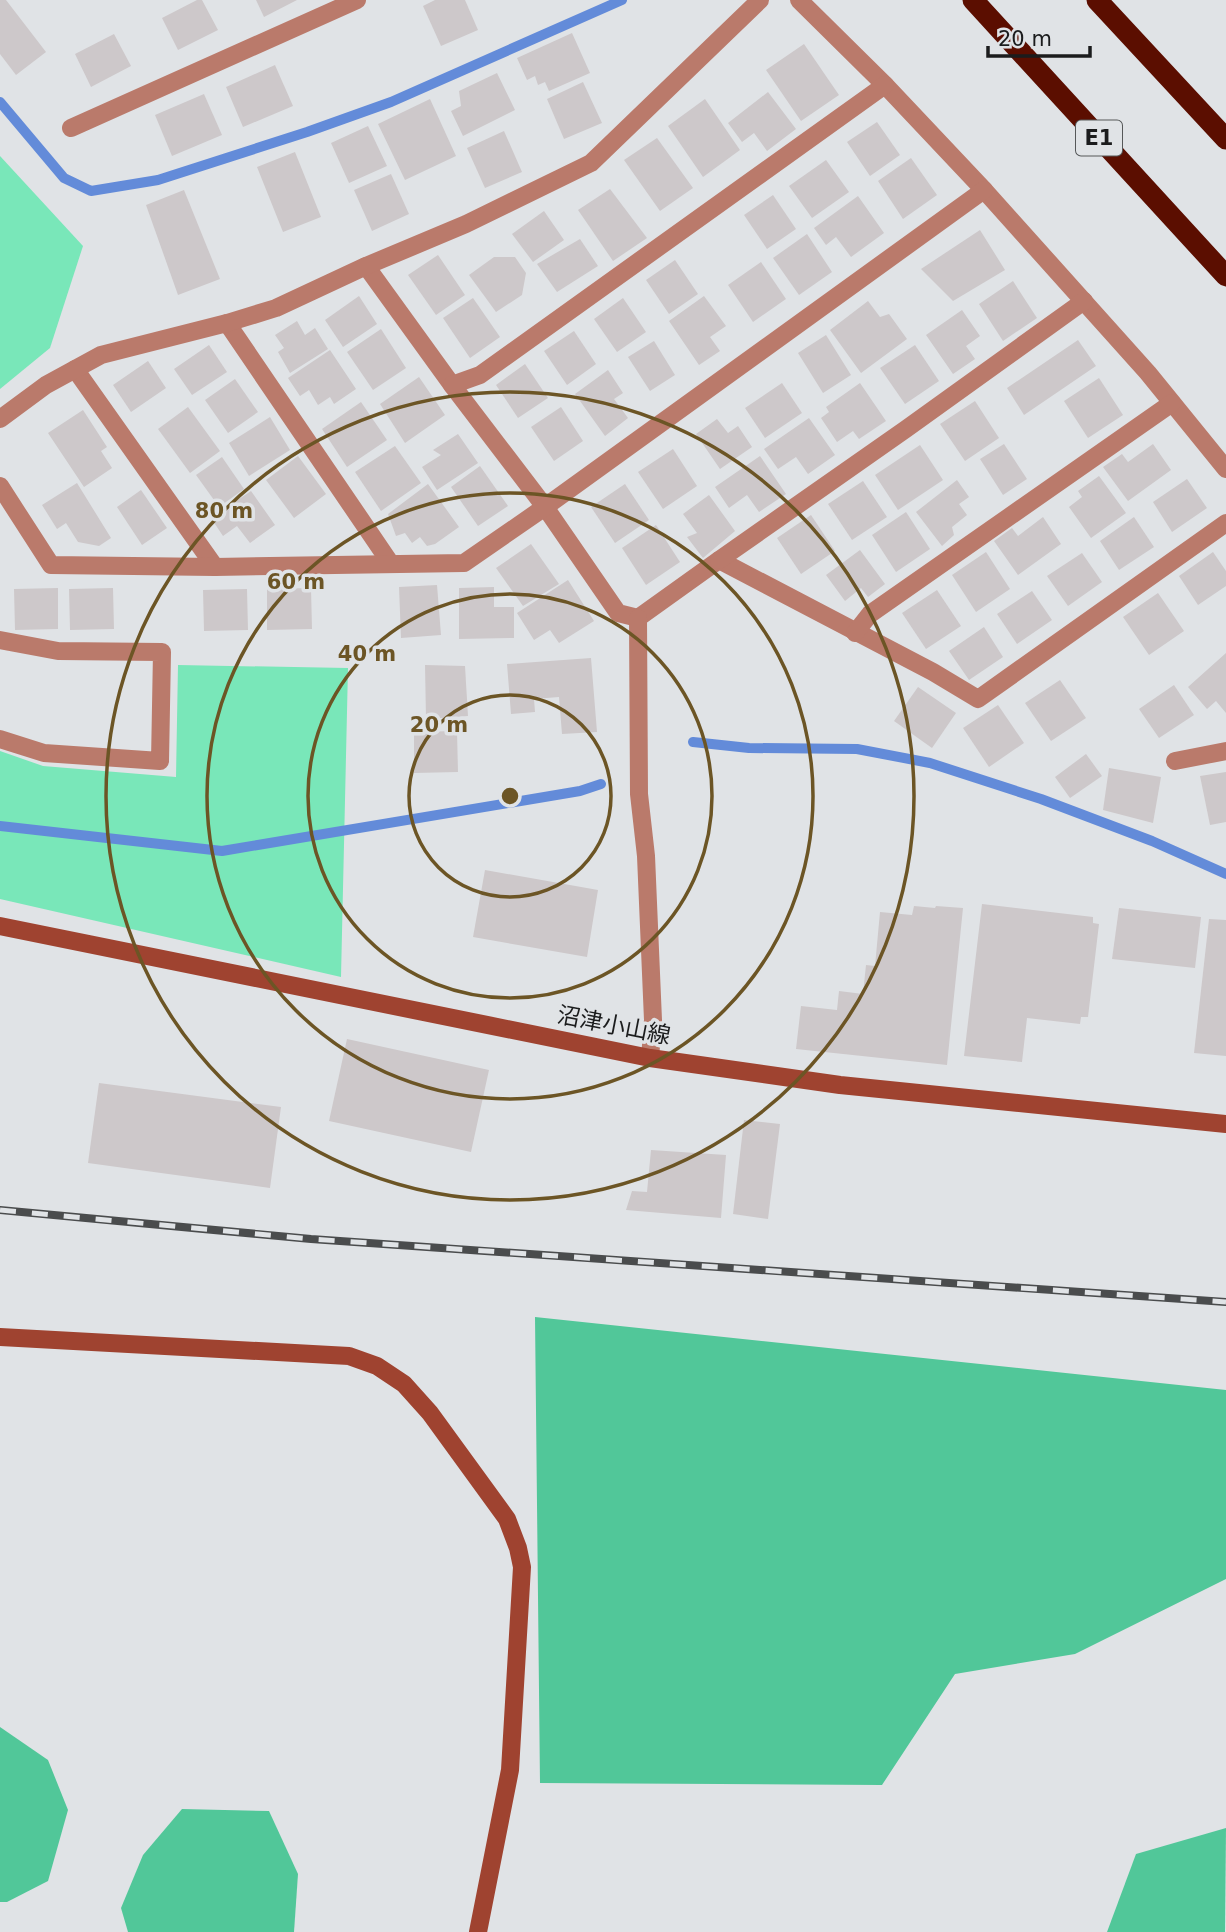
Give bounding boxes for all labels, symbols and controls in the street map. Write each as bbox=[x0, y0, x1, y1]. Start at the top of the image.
scale bar bbox=[988, 14, 1090, 58]
text: 20 m bbox=[998, 27, 1052, 51]
road number: E1 bbox=[1076, 120, 1122, 156]
text: 80 m bbox=[195, 499, 253, 523]
text: 60 m bbox=[267, 570, 325, 594]
text: 40 m bbox=[338, 642, 396, 666]
text: 20 m bbox=[410, 713, 468, 737]
centre of rings bbox=[498, 784, 522, 808]
street label: 沼津小山線 bbox=[555, 1001, 673, 1049]

